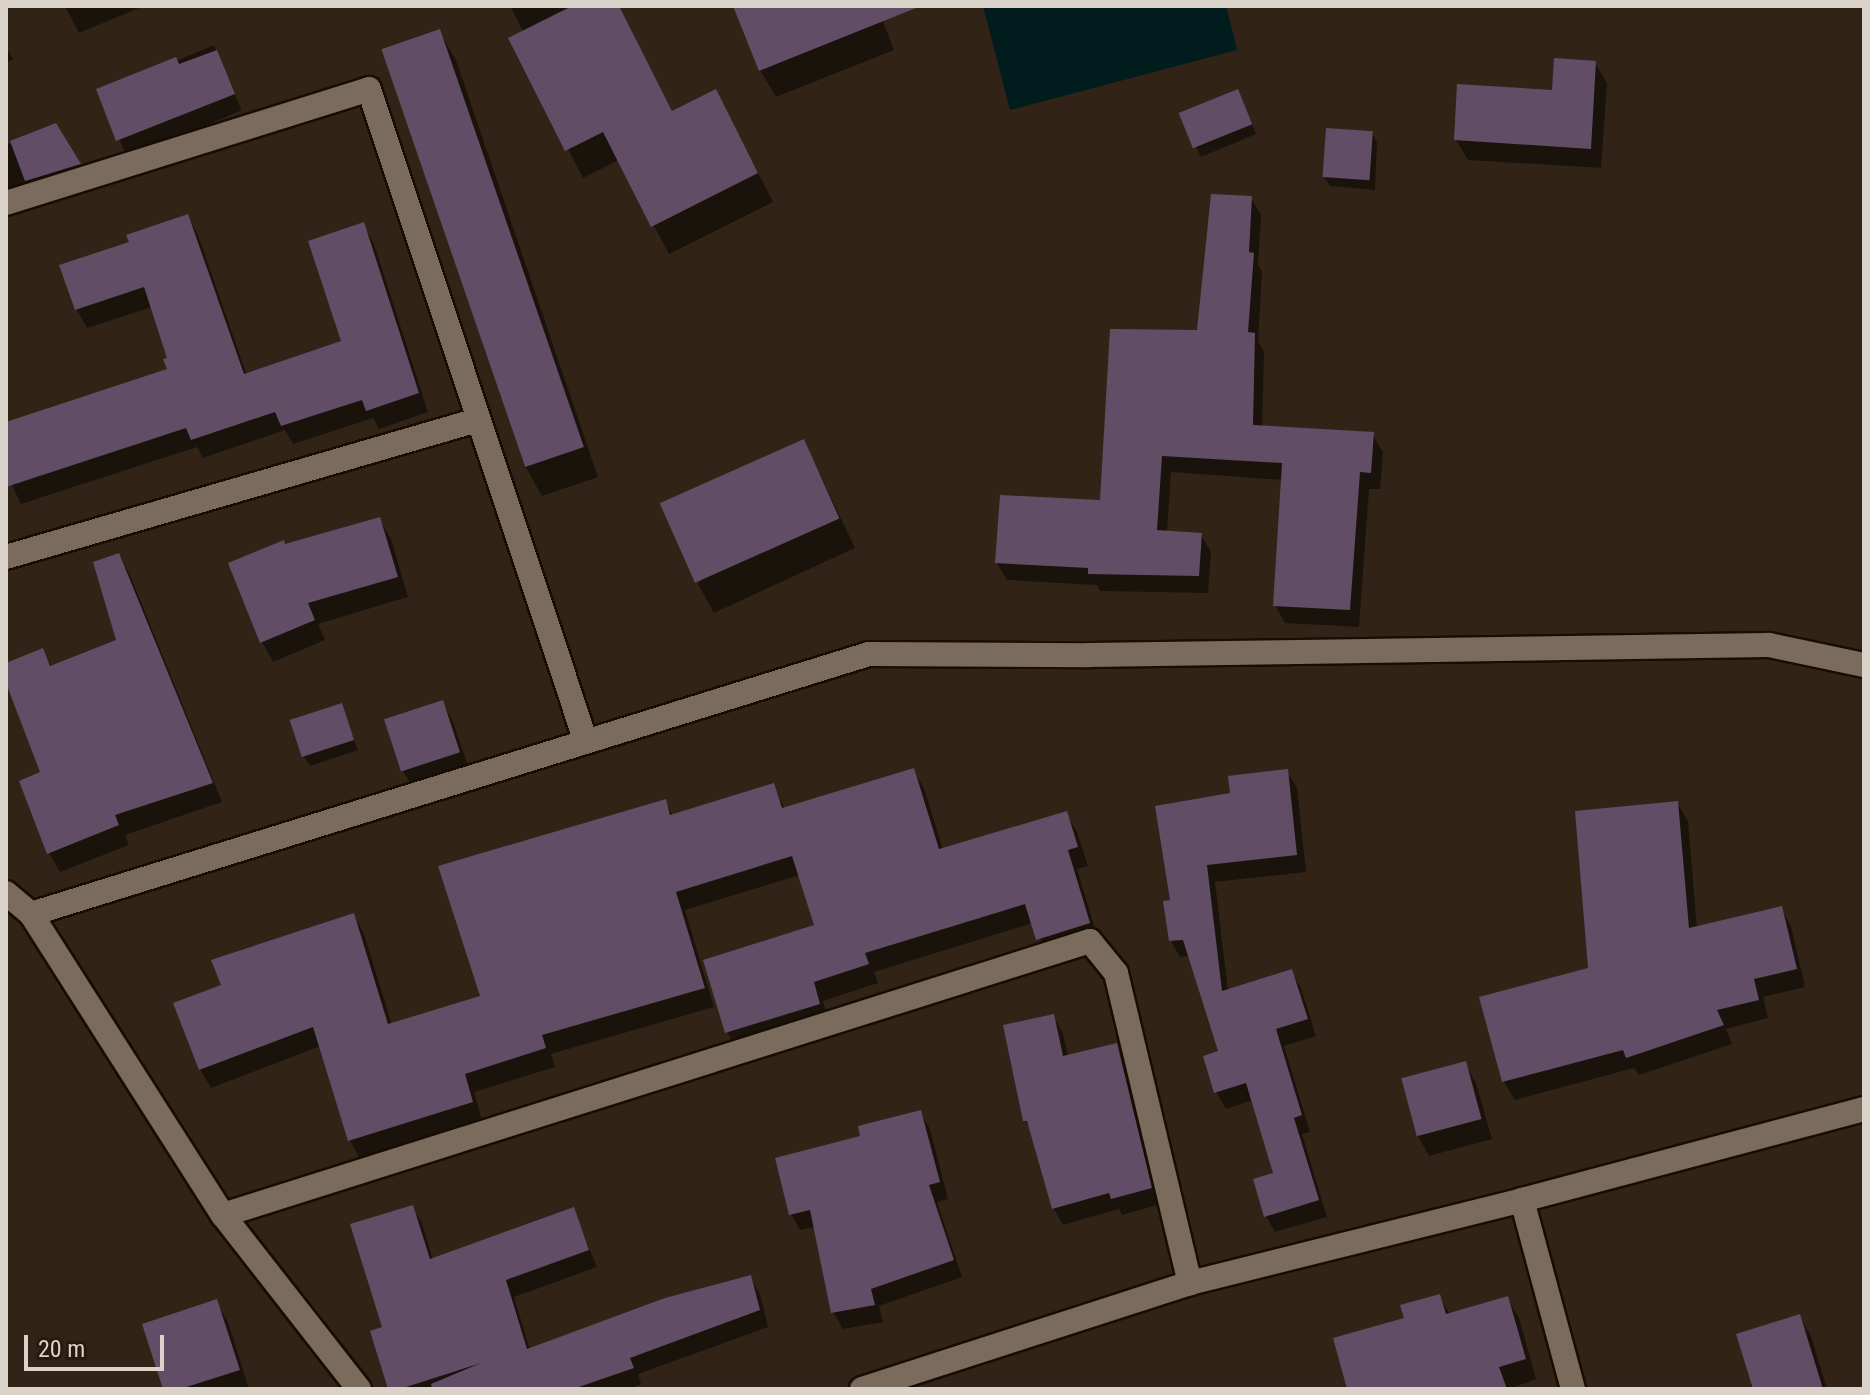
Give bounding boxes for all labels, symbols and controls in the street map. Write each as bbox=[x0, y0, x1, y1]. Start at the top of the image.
scale bar bbox=[28, 1319, 168, 1369]
text: 20 m bbox=[38, 1335, 85, 1363]

